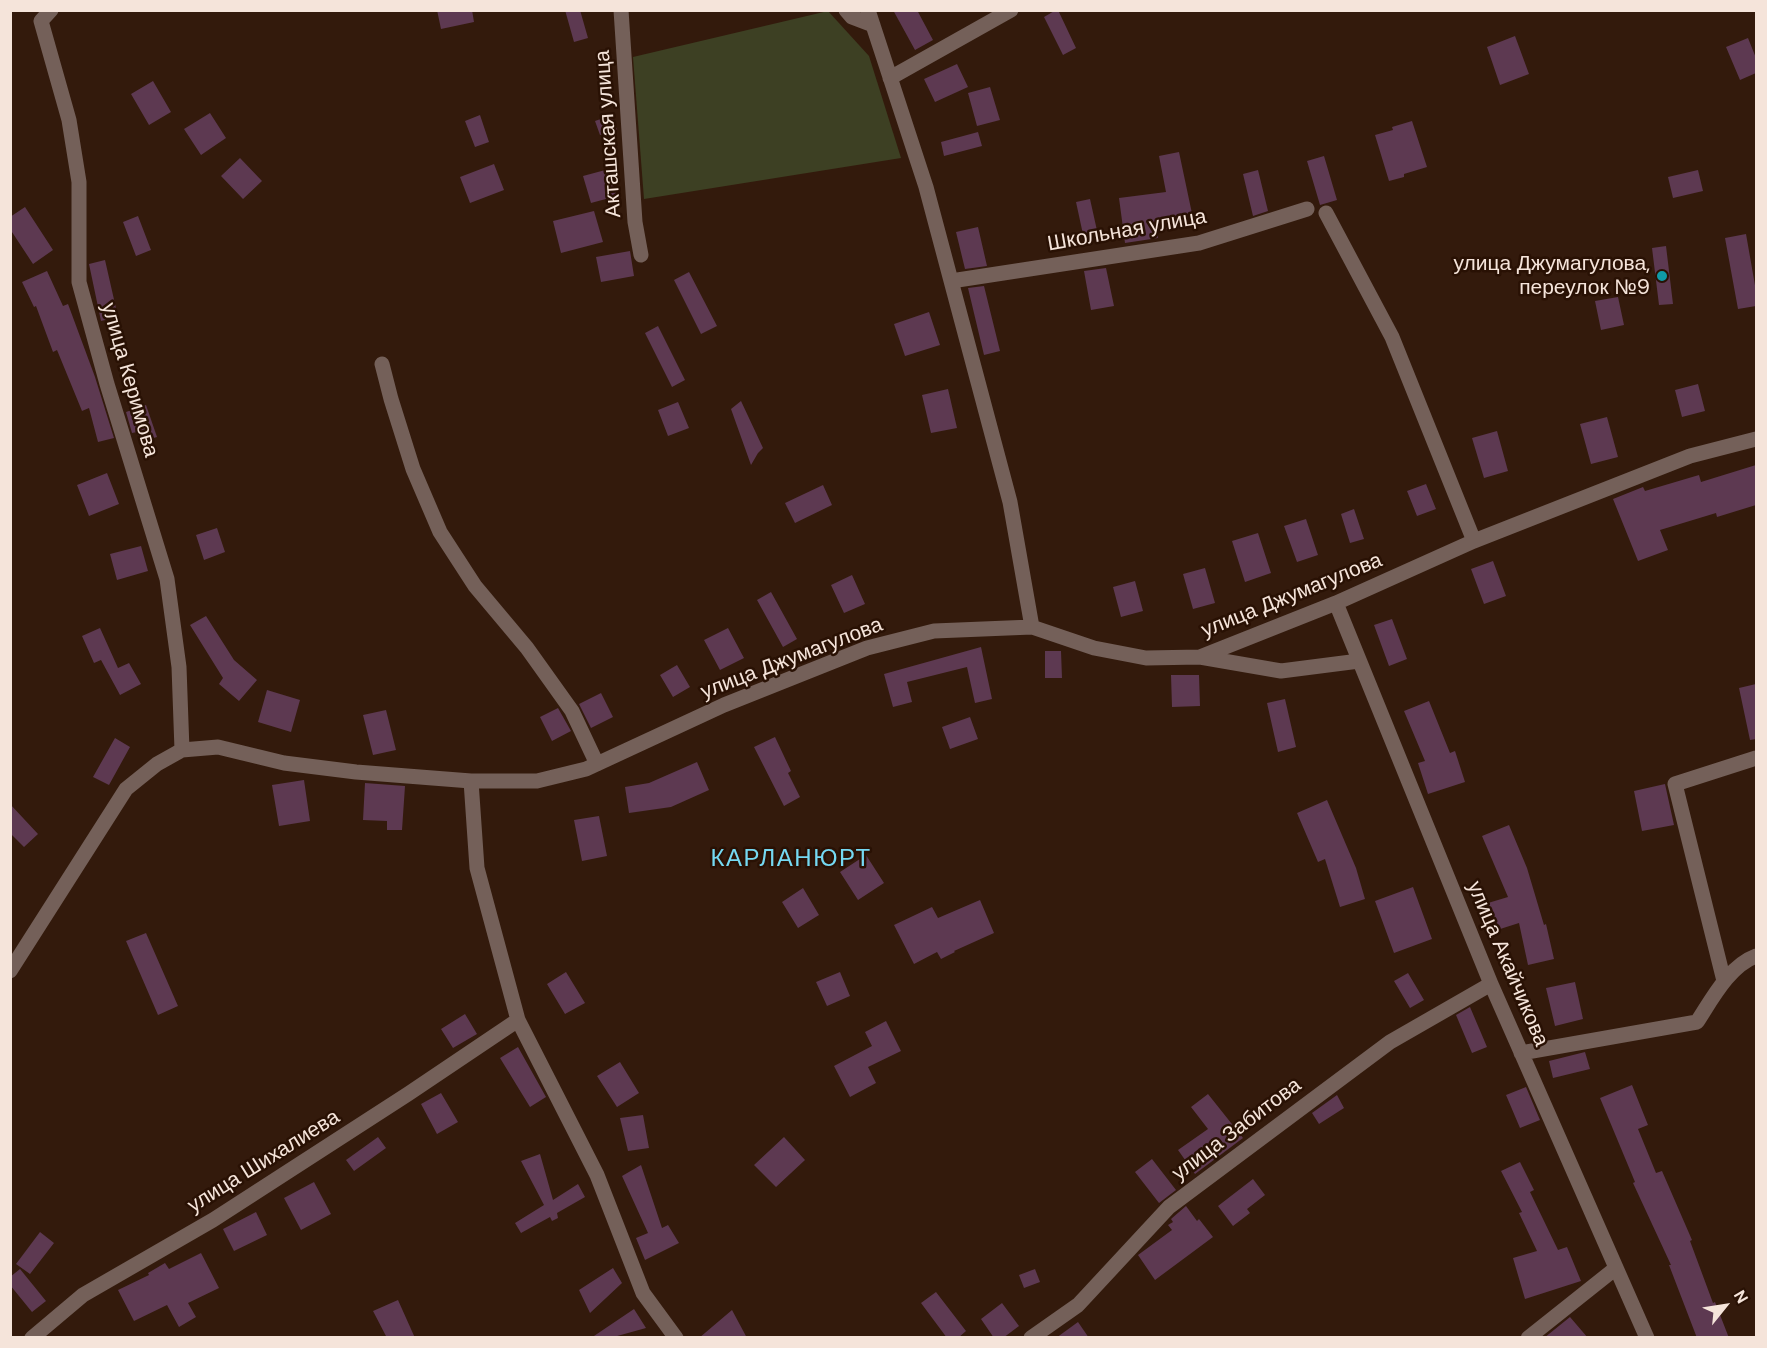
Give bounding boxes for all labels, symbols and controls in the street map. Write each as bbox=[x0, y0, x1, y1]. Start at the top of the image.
street label: Акташская улица bbox=[591, 49, 627, 219]
street label: Школьная улица bbox=[1046, 205, 1208, 257]
place label: улица Джумагулова, переулок №9 bbox=[1454, 251, 1650, 301]
marker: улица Джумагулова, переулок №9 bbox=[1655, 269, 1669, 283]
street label: улица Керимова bbox=[95, 300, 163, 460]
street label: улица Джумагулова bbox=[1198, 548, 1386, 644]
street label: улица Джумагулова bbox=[698, 613, 886, 705]
district label: КАРЛАНЮРТ bbox=[710, 846, 872, 874]
street label: улица Акайчикова bbox=[1461, 878, 1553, 1050]
street label: улица Забитова bbox=[1167, 1073, 1307, 1187]
street label: улица Шихалиева bbox=[183, 1105, 345, 1219]
north arrow bbox=[1695, 1276, 1755, 1336]
text: N bbox=[1729, 1286, 1753, 1307]

